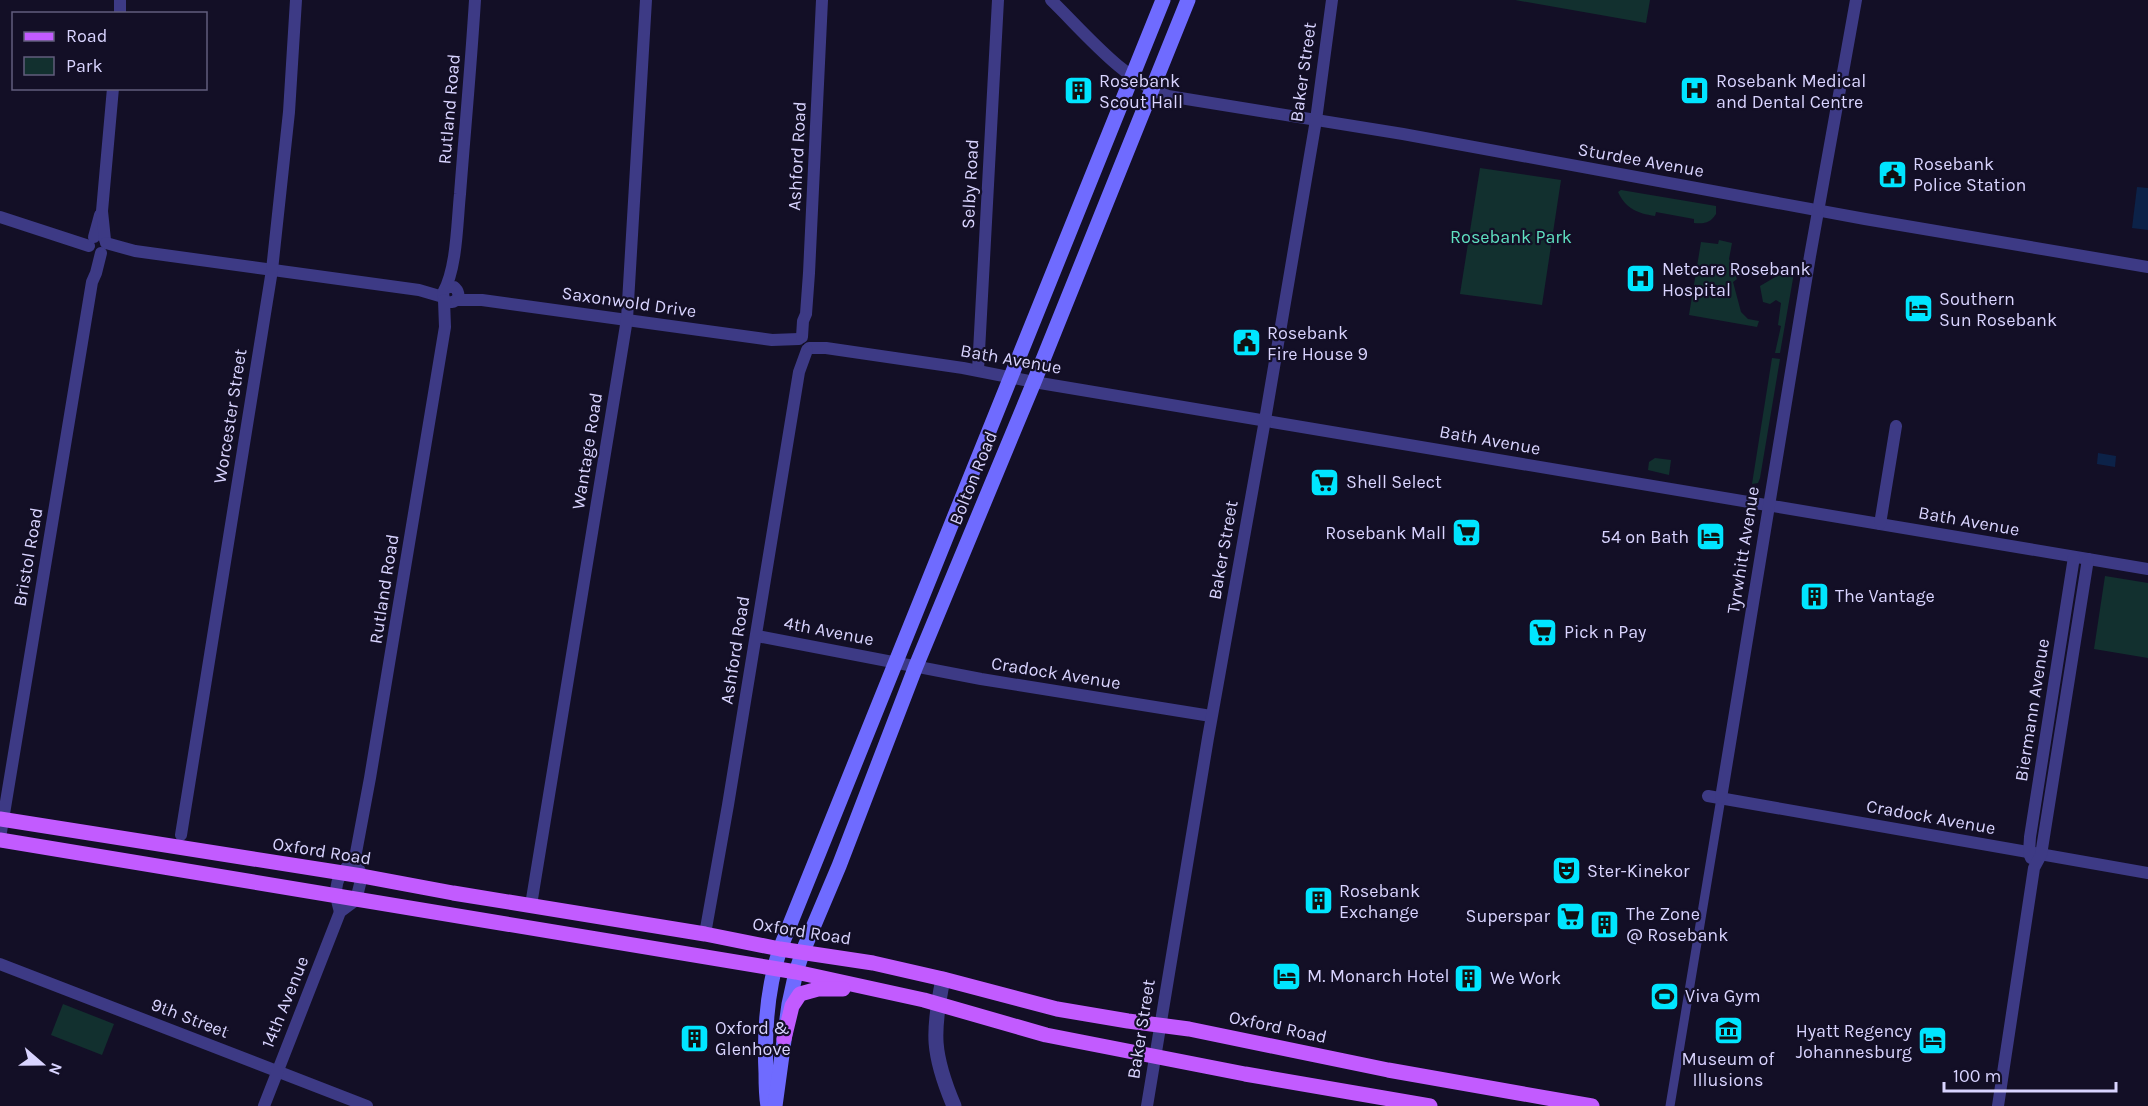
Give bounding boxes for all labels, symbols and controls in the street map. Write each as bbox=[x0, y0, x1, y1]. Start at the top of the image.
legend bbox=[12, 12, 207, 90]
street label: Baker Street bbox=[1285, 20, 1321, 123]
text: Road bbox=[66, 25, 107, 47]
street label: Rutland Road bbox=[433, 53, 465, 165]
text: Park bbox=[66, 55, 103, 77]
place label: Rosebank Scout Hall bbox=[1099, 70, 1183, 113]
place label: Rosebank Medical and Dental Centre bbox=[1716, 70, 1866, 113]
building icon: Rosebank Scout Hall bbox=[1062, 75, 1094, 107]
hospital icon: Rosebank Medical and Dental Centre bbox=[1679, 75, 1711, 107]
street label: Ashford Road bbox=[783, 101, 811, 211]
street label: Sturdee Avenue bbox=[1576, 138, 1706, 182]
street label: Selby Road bbox=[957, 139, 983, 229]
place label: Rosebank Police Station bbox=[1913, 153, 2026, 196]
public building icon: Rosebank Police Station bbox=[1876, 158, 1908, 190]
park label: Rosebank Park bbox=[1450, 226, 1572, 248]
place label: Netcare Rosebank Hospital bbox=[1662, 258, 1811, 301]
hospital icon: Netcare Rosebank Hospital bbox=[1625, 263, 1657, 295]
street label: Saxonwold Drive bbox=[560, 282, 698, 322]
place label: Southern Sun Rosebank bbox=[1939, 288, 2057, 331]
hotel icon: Southern Sun Rosebank bbox=[1902, 293, 1934, 325]
place label: Rosebank Fire House 9 bbox=[1267, 322, 1368, 365]
public building icon: Rosebank Fire House 9 bbox=[1230, 327, 1262, 359]
street label: Bath Avenue bbox=[959, 339, 1063, 379]
street label: Worcester Street bbox=[208, 347, 252, 485]
street label: Wantage Road bbox=[567, 391, 607, 511]
street label: Bath Avenue bbox=[1438, 420, 1542, 460]
street label: Bolton Road bbox=[944, 428, 1002, 528]
supermarket icon: Shell Select bbox=[1309, 466, 1341, 498]
place label: Shell Select bbox=[1346, 471, 1442, 493]
street label: Tyrwhitt Avenue bbox=[1722, 485, 1764, 615]
street label: Baker Street bbox=[1203, 498, 1243, 601]
street label: Bath Avenue bbox=[1917, 501, 2021, 541]
street label: Bristol Road bbox=[8, 506, 48, 608]
supermarket icon: Rosebank Mall bbox=[1451, 517, 1483, 549]
hotel icon: 54 on Bath bbox=[1694, 521, 1726, 553]
place label: Rosebank Mall bbox=[1325, 522, 1446, 544]
place label: 54 on Bath bbox=[1601, 526, 1689, 548]
street label: Rutland Road bbox=[364, 533, 404, 645]
building icon: The Vantage bbox=[1798, 580, 1830, 612]
place label: The Vantage bbox=[1835, 585, 1935, 607]
street label: Ashford Road bbox=[716, 594, 754, 706]
street label: 4th Avenue bbox=[782, 612, 876, 650]
supermarket icon: Pick n Pay bbox=[1527, 616, 1559, 648]
place label: Pick n Pay bbox=[1564, 621, 1647, 643]
street label: Biermann Avenue bbox=[2010, 637, 2054, 783]
street label: Cradock Avenue bbox=[990, 652, 1122, 694]
street label: Cradock Avenue bbox=[1865, 795, 1997, 839]
street label: Oxford Road bbox=[271, 832, 373, 870]
theatre icon: Ster-Kinekor bbox=[1550, 855, 1582, 887]
place label: Ster-Kinekor bbox=[1587, 860, 1690, 882]
place label: Rosebank Exchange bbox=[1339, 880, 1420, 923]
building icon: Rosebank Exchange bbox=[1302, 885, 1334, 917]
supermarket icon: Superspar bbox=[1555, 900, 1587, 932]
place label: The Zone @ Rosebank bbox=[1626, 903, 1728, 946]
place label: Superspar bbox=[1466, 905, 1550, 927]
building icon: The Zone @ Rosebank bbox=[1589, 908, 1621, 940]
street label: Oxford Road bbox=[751, 912, 853, 950]
street label: 14th Avenue bbox=[257, 953, 313, 1051]
hotel icon: M. Monarch Hotel bbox=[1270, 960, 1302, 992]
building icon: We Work bbox=[1453, 962, 1485, 994]
place label: M. Monarch Hotel bbox=[1307, 965, 1449, 987]
place label: We Work bbox=[1490, 967, 1561, 989]
street label: Baker Street bbox=[1122, 977, 1160, 1080]
sports icon: Viva Gym bbox=[1648, 980, 1680, 1012]
place label: Viva Gym bbox=[1685, 985, 1761, 1007]
street label: 9th Street bbox=[148, 993, 232, 1043]
street label: Oxford Road bbox=[1227, 1006, 1329, 1048]
museum icon: Museum of Illusions bbox=[1712, 1014, 1744, 1046]
place label: Oxford & Glenhove bbox=[715, 1017, 791, 1060]
place label: Hyatt Regency Johannesburg bbox=[1796, 1020, 1913, 1063]
building icon: Oxford & Glenhove bbox=[678, 1022, 710, 1054]
hotel icon: Hyatt Regency Johannesburg bbox=[1917, 1025, 1949, 1057]
north arrow bbox=[12, 1034, 72, 1094]
place label: Museum of Illusions bbox=[1682, 1048, 1775, 1091]
scale bar bbox=[1944, 1055, 2116, 1093]
text: N bbox=[45, 1060, 67, 1078]
text: 100 m bbox=[1953, 1065, 2001, 1087]

